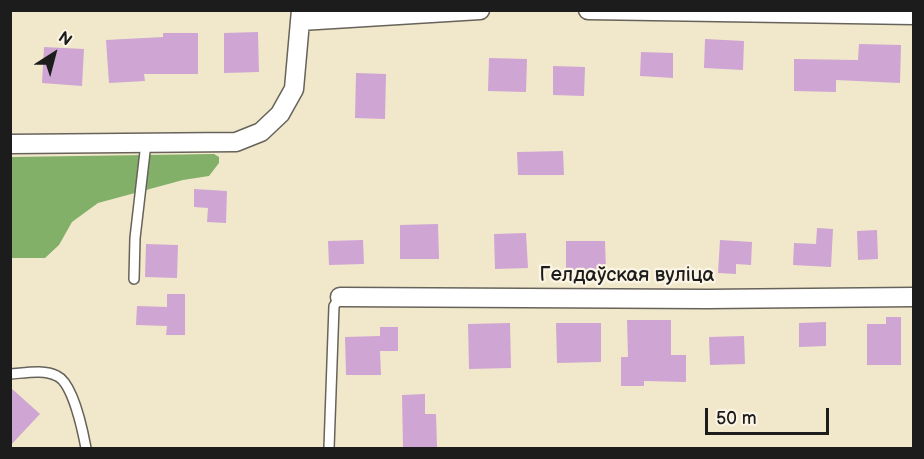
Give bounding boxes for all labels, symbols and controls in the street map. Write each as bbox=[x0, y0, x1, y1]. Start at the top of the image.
north arrow bbox=[24, 24, 84, 84]
text: N bbox=[54, 28, 75, 50]
street label: Гелдаўская вуліца bbox=[540, 264, 714, 288]
scale bar bbox=[708, 396, 832, 434]
text: 50 m bbox=[716, 408, 757, 429]

